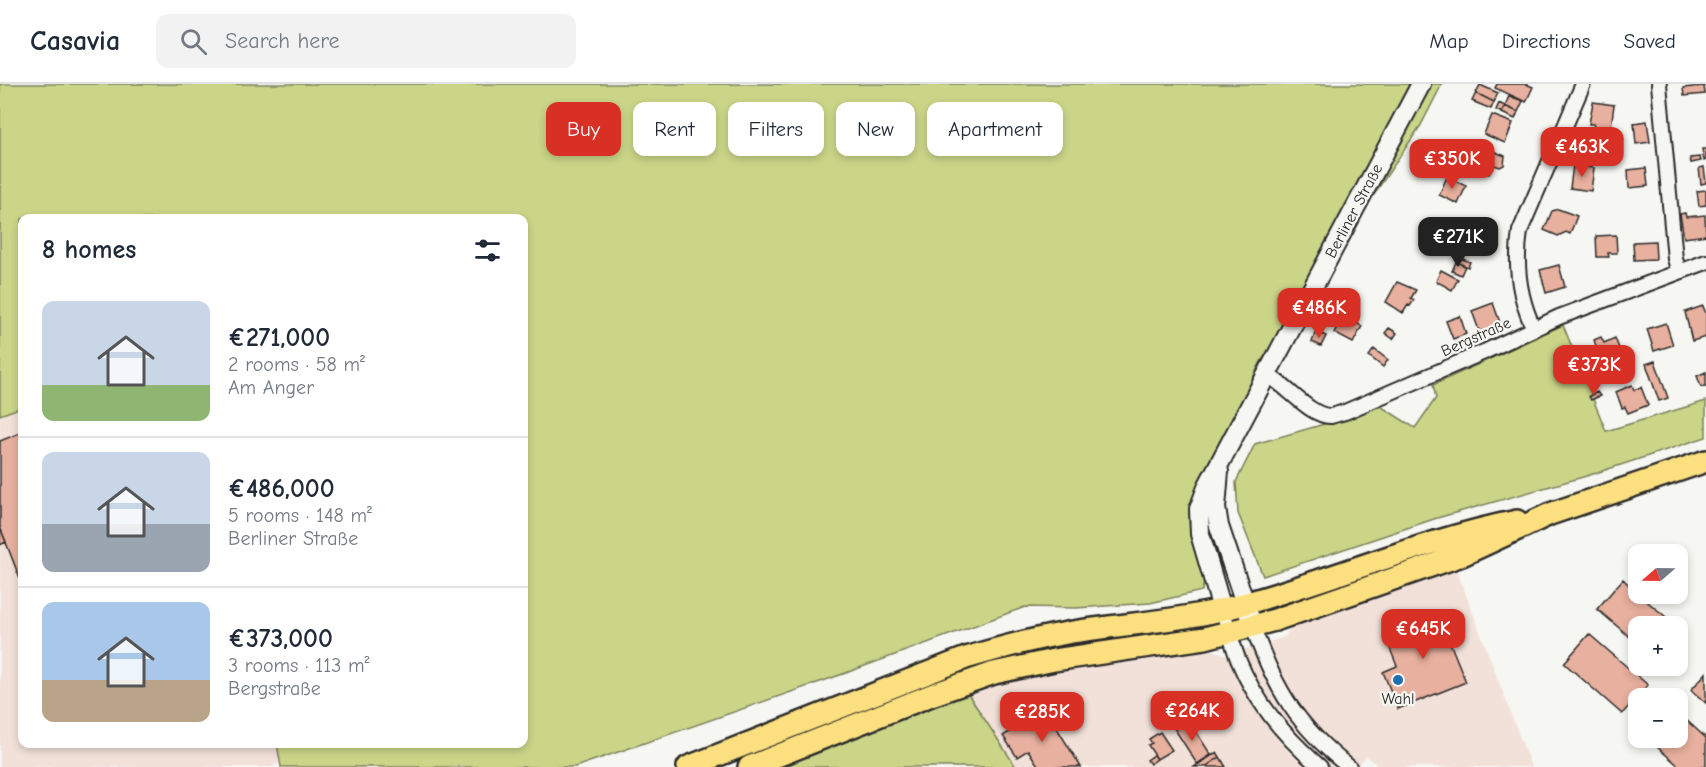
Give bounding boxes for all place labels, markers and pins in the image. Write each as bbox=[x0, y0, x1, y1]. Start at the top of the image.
pin: €463K bbox=[1540, 127, 1624, 178]
pin: €350K bbox=[1410, 139, 1494, 190]
pin: €271K bbox=[1416, 217, 1500, 268]
pin: €486K bbox=[1277, 288, 1361, 339]
pin: €373K bbox=[1552, 345, 1636, 396]
pin: €645K bbox=[1381, 609, 1465, 660]
marker: Wahl bbox=[1391, 673, 1405, 687]
place label: Wahl bbox=[1381, 690, 1415, 708]
pin: €264K bbox=[1150, 691, 1234, 742]
pin: €285K bbox=[1000, 692, 1084, 743]

